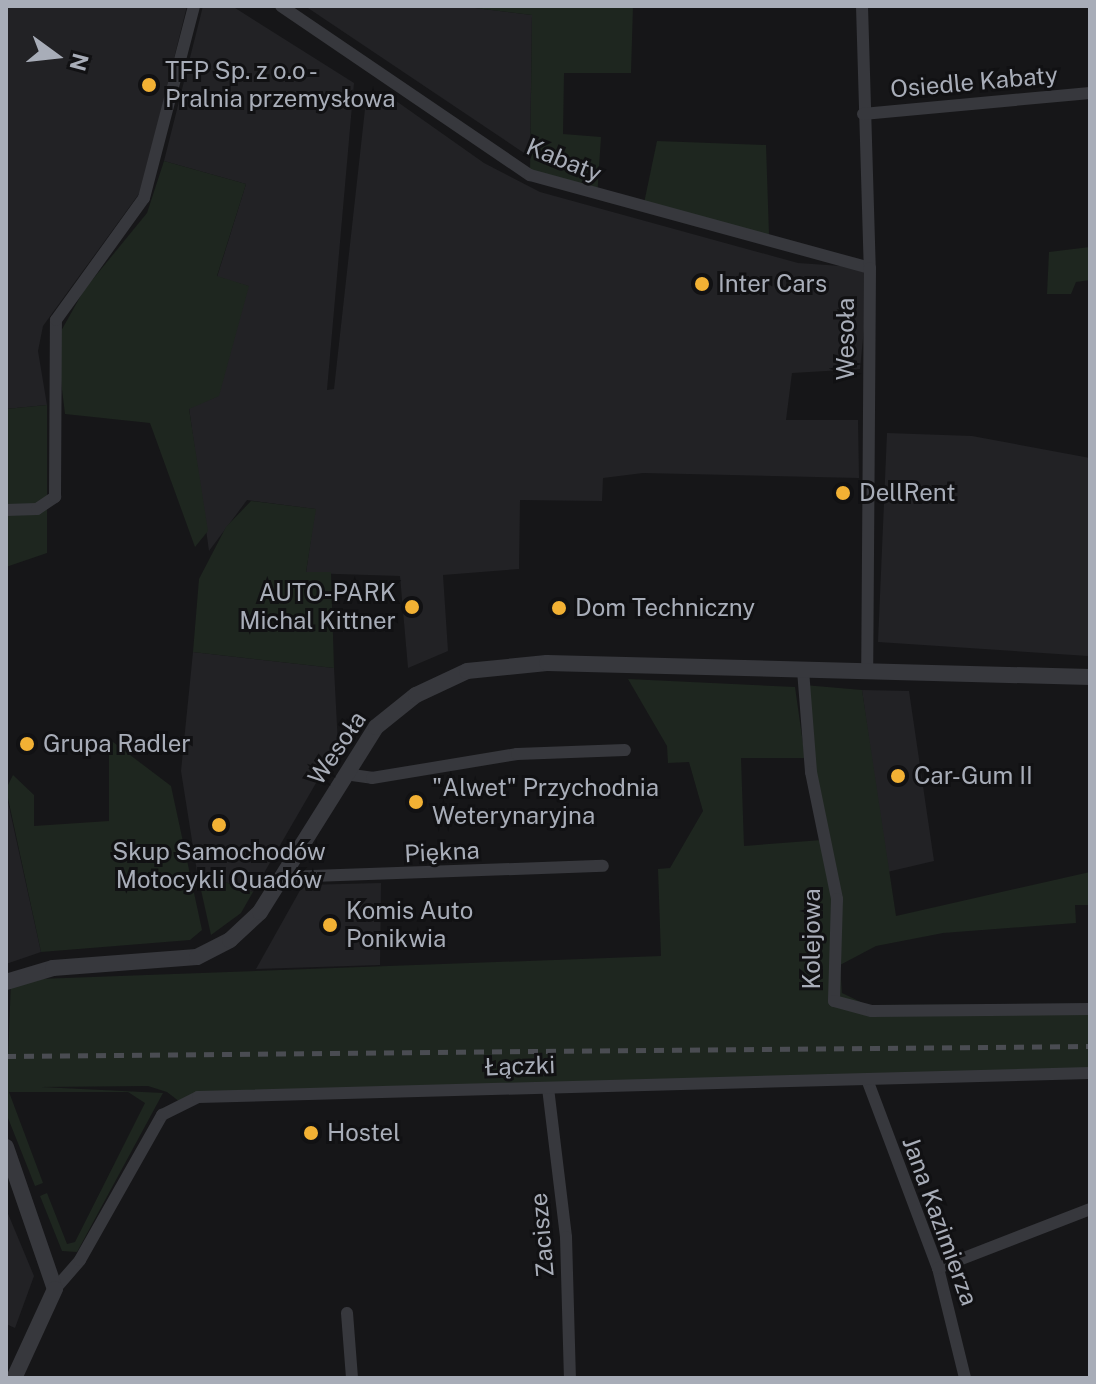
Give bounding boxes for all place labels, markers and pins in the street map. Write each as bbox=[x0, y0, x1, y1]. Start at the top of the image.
place label: TFP Sp. z o.o - Pralnia przemysłowa bbox=[165, 57, 395, 113]
marker: TFP Sp. z o.o - Pralnia przemysłowa bbox=[140, 76, 158, 94]
place label: Inter Cars bbox=[718, 270, 827, 298]
marker: Inter Cars bbox=[693, 275, 711, 293]
place label: DellRent bbox=[859, 479, 956, 507]
marker: DellRent bbox=[834, 484, 852, 502]
place label: AUTO-PARK Michal Kittner bbox=[239, 579, 396, 635]
place label: Dom Techniczny bbox=[575, 594, 755, 622]
marker: AUTO-PARK Michal Kittner bbox=[403, 598, 421, 616]
marker: Dom Techniczny bbox=[550, 599, 568, 617]
place label: Grupa Radler bbox=[43, 730, 191, 758]
marker: Grupa Radler bbox=[18, 735, 36, 753]
place label: Car-Gum II bbox=[914, 762, 1033, 790]
marker: Car-Gum II bbox=[889, 767, 907, 785]
place label: "Alwet" Przychodnia Weterynaryjna bbox=[432, 774, 659, 830]
marker: "Alwet" Przychodnia Weterynaryjna bbox=[407, 793, 425, 811]
marker: Skup Samochodów Motocykli Quadów bbox=[210, 816, 228, 834]
place label: Skup Samochodów Motocykli Quadów bbox=[112, 838, 326, 894]
place label: Komis Auto Ponikwia bbox=[346, 897, 473, 953]
marker: Komis Auto Ponikwia bbox=[321, 916, 339, 934]
place label: Hostel bbox=[327, 1119, 400, 1147]
marker: Hostel bbox=[302, 1124, 320, 1142]

